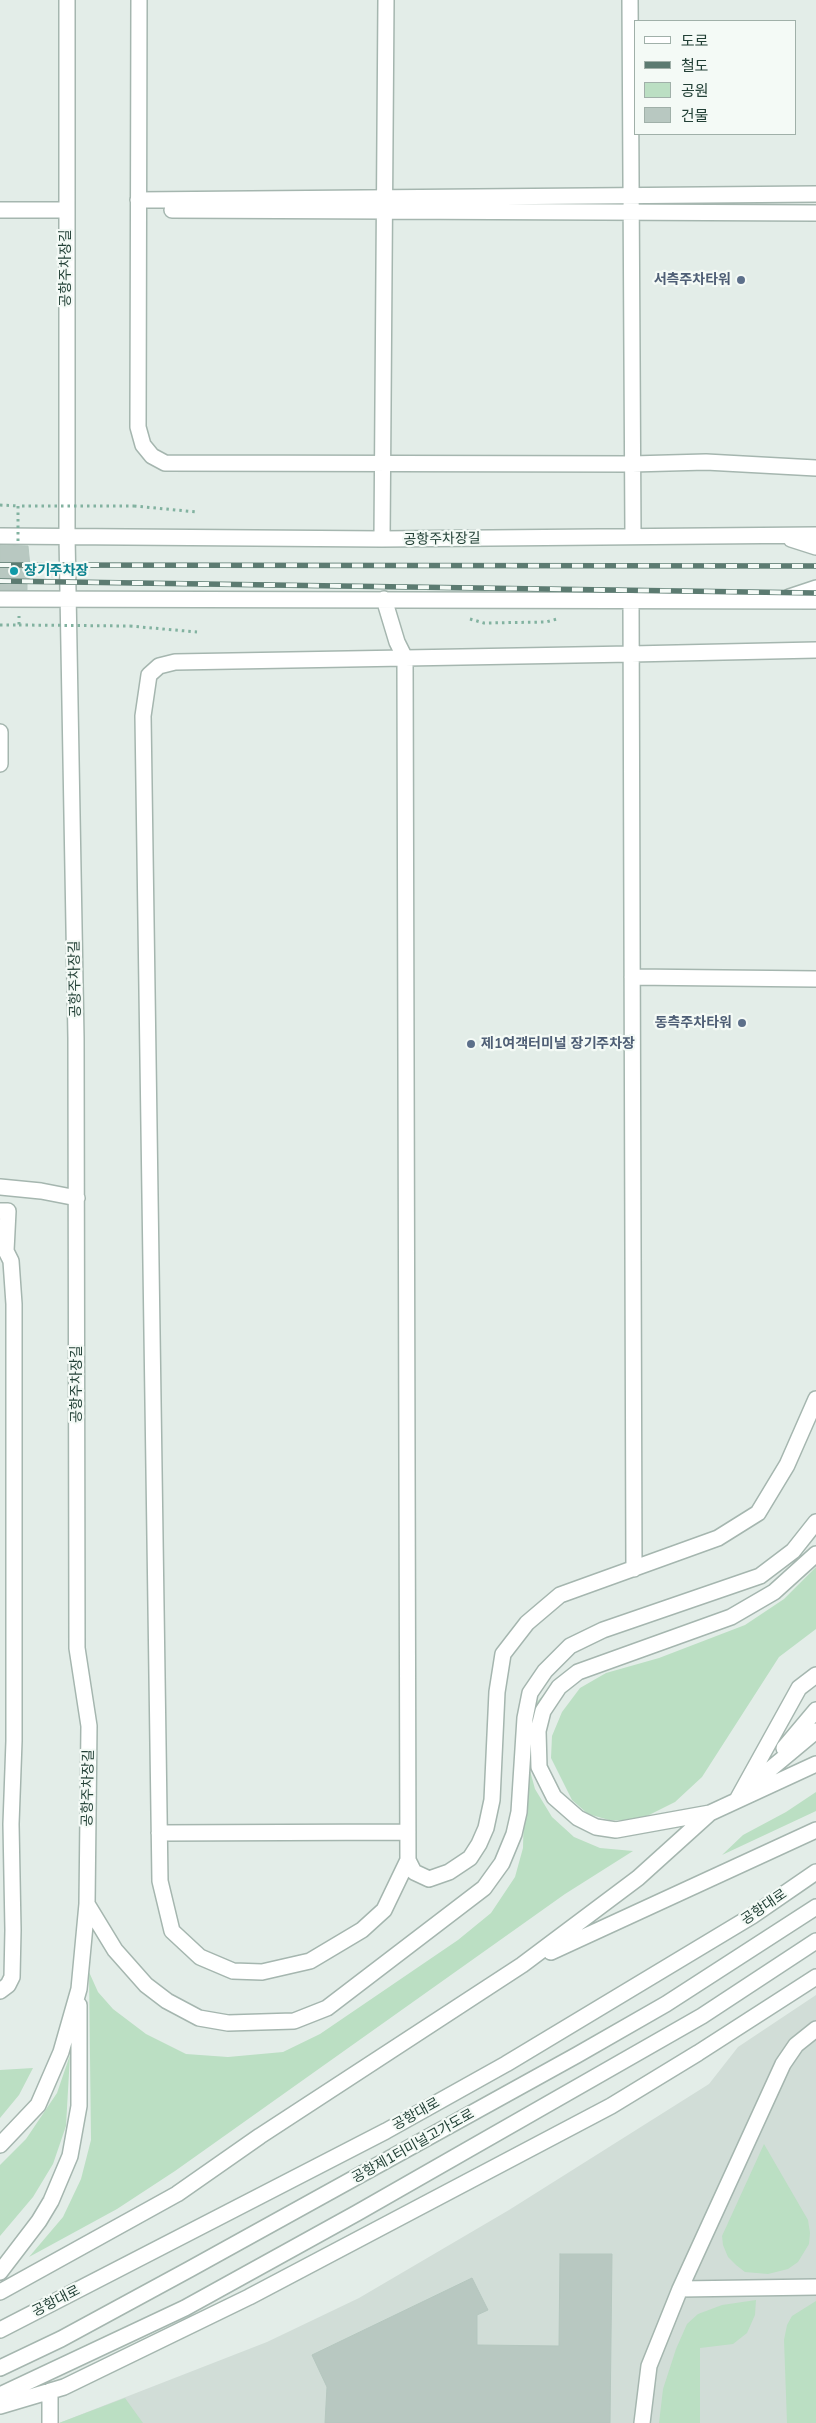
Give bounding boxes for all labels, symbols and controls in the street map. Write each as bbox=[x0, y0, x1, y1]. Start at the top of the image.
legend bbox=[634, 20, 796, 135]
text: 도로 bbox=[681, 31, 709, 50]
text: 철도 bbox=[681, 56, 709, 75]
text: 공원 bbox=[681, 81, 709, 100]
text: 건물 bbox=[681, 106, 709, 125]
street label: 공항주차장길 bbox=[58, 229, 74, 307]
place label: 서측주차타워 bbox=[654, 272, 731, 288]
marker: 서측주차타워 bbox=[735, 274, 747, 286]
street label: 공항주차장길 bbox=[403, 530, 481, 548]
place label: 장기주차장 bbox=[24, 563, 88, 579]
marker: 장기주차장 bbox=[8, 565, 20, 577]
street label: 공항주차장길 bbox=[66, 940, 84, 1018]
place label: 동측주차타워 bbox=[655, 1015, 732, 1031]
marker: 동측주차타워 bbox=[736, 1017, 748, 1029]
place label: 제1여객터미널 장기주차장 bbox=[481, 1036, 635, 1052]
marker: 제1여객터미널 장기주차장 bbox=[465, 1038, 477, 1050]
street label: 공항주차장길 bbox=[69, 1345, 85, 1423]
street label: 공항주차장길 bbox=[79, 1749, 97, 1827]
street label: 공항대로 bbox=[738, 1886, 790, 1928]
street label: 공항대로 bbox=[389, 2094, 443, 2134]
street label: 공항제1터미널고가도로 bbox=[349, 2105, 477, 2187]
street label: 공항대로 bbox=[29, 2282, 83, 2320]

